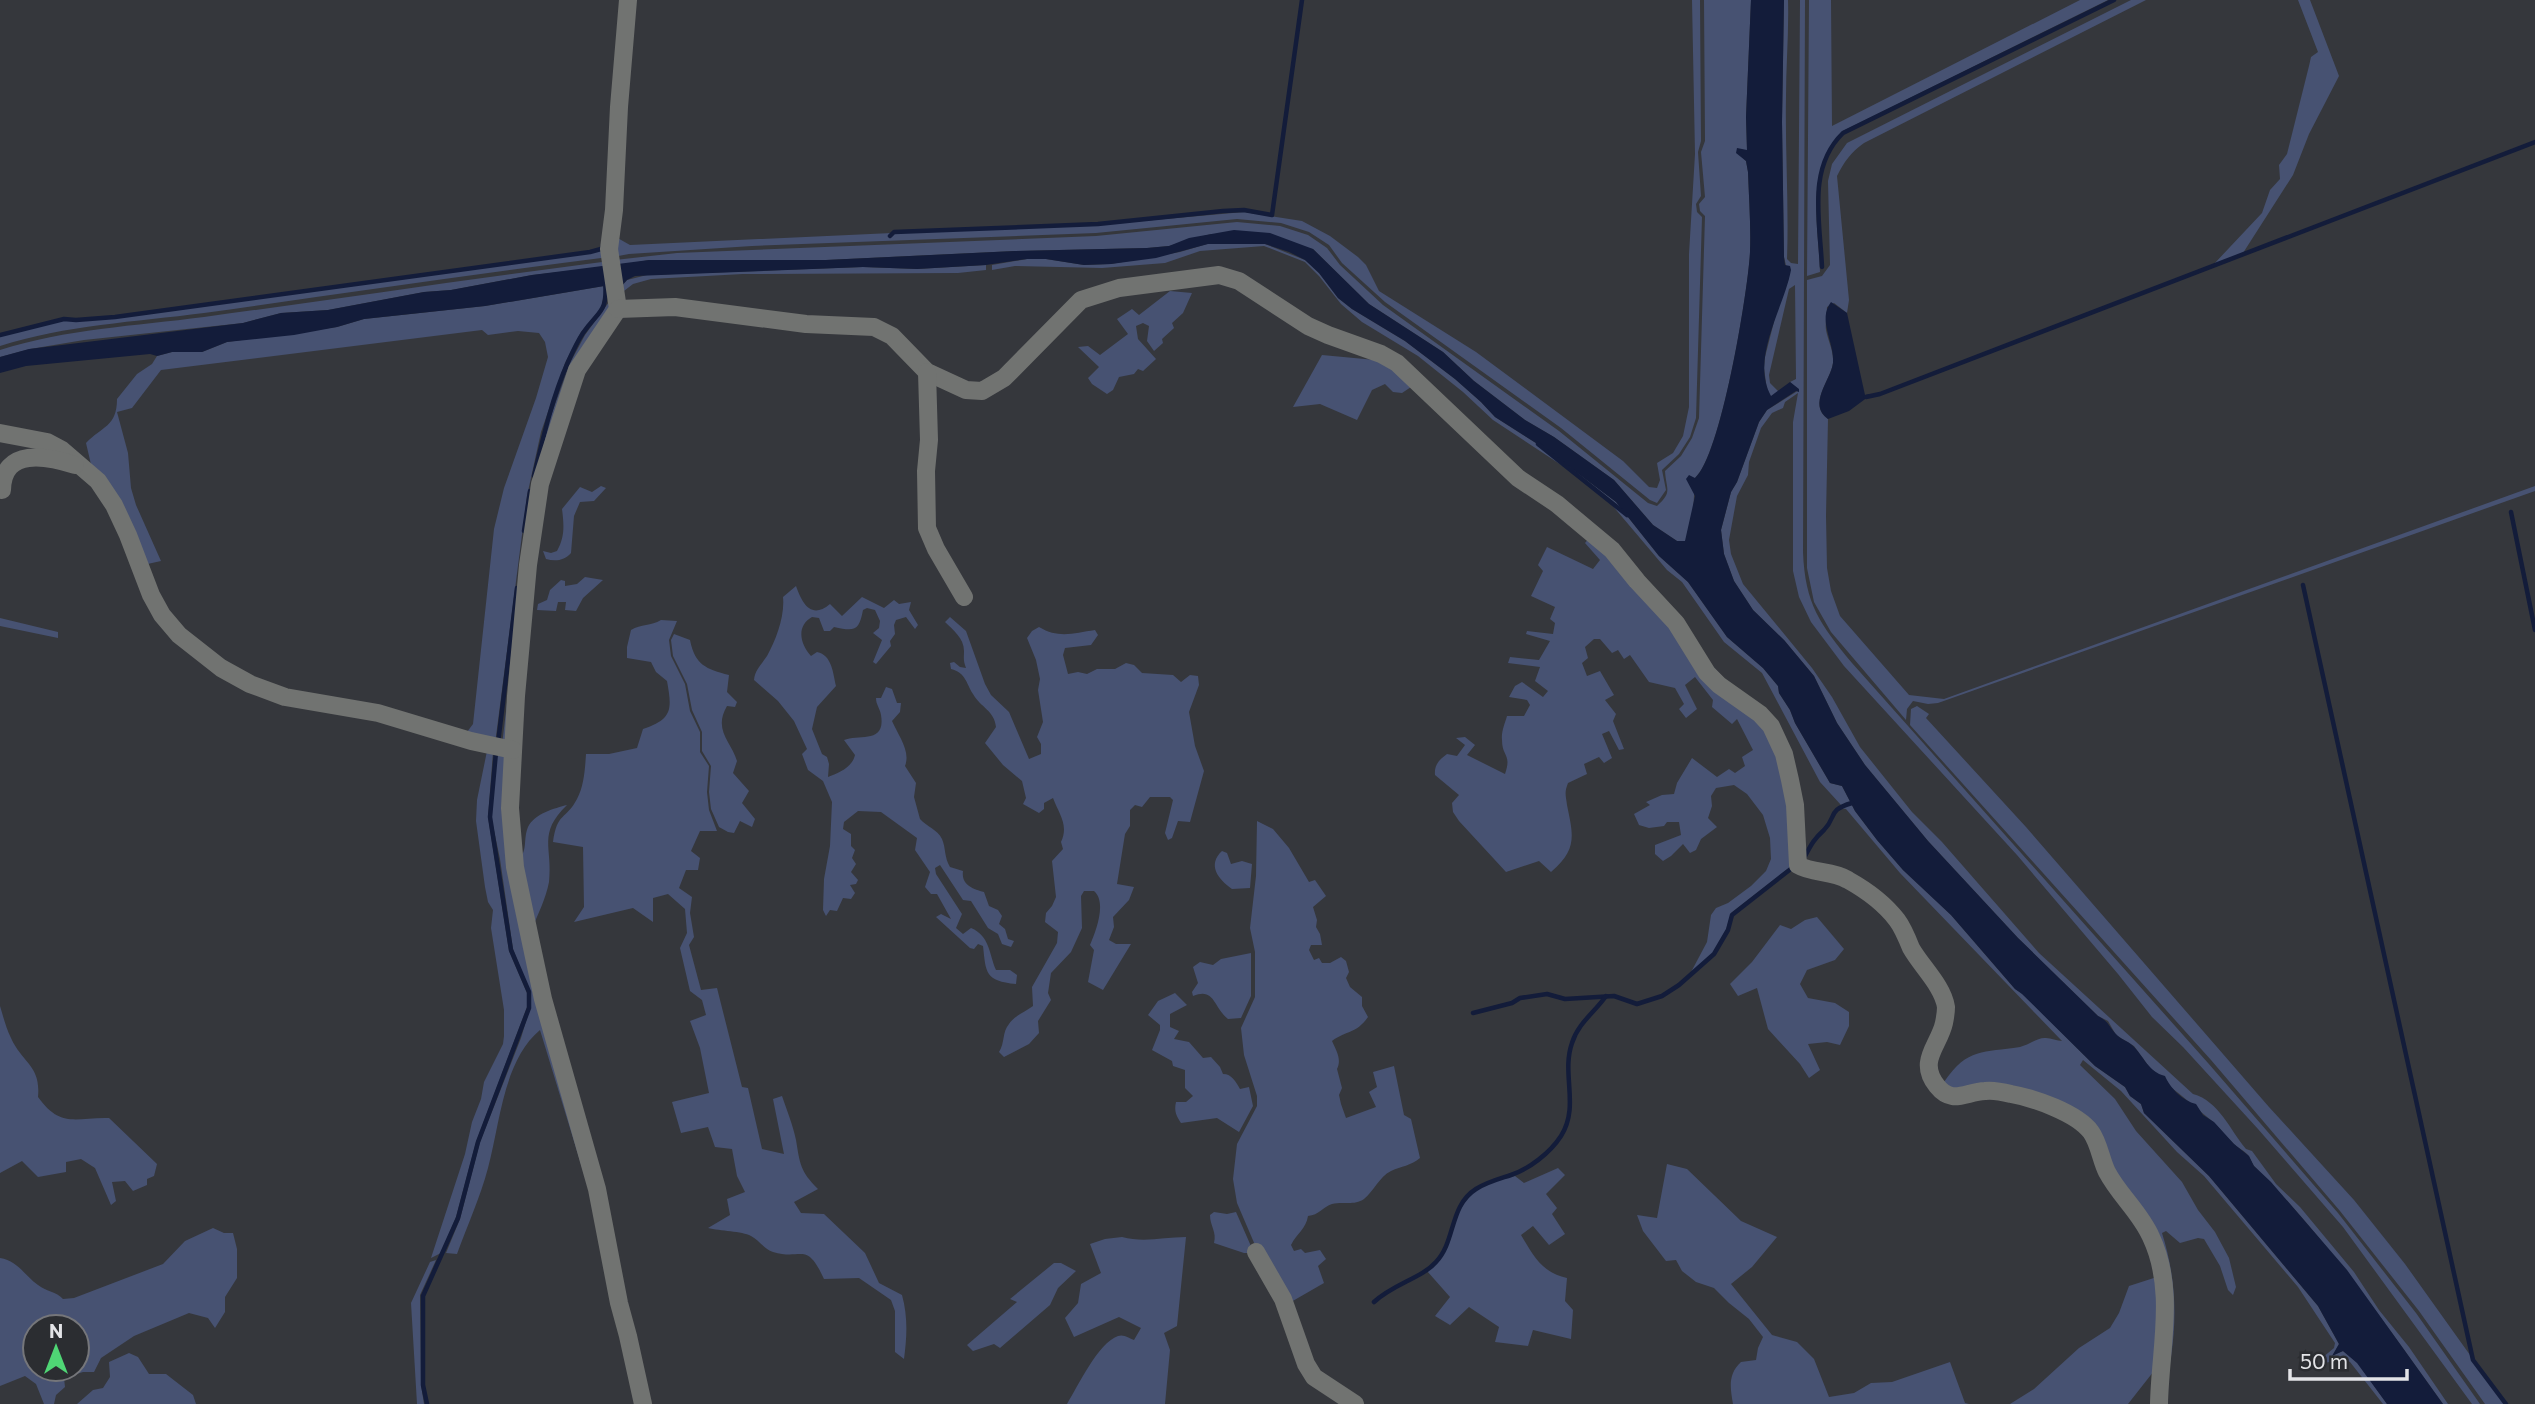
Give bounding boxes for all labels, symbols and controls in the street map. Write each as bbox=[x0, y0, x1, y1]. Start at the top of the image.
north arrow bbox=[21, 1313, 91, 1383]
text: N bbox=[49, 1319, 63, 1342]
scale bar bbox=[2290, 1338, 2407, 1382]
text: 50 m bbox=[2300, 1348, 2348, 1373]

